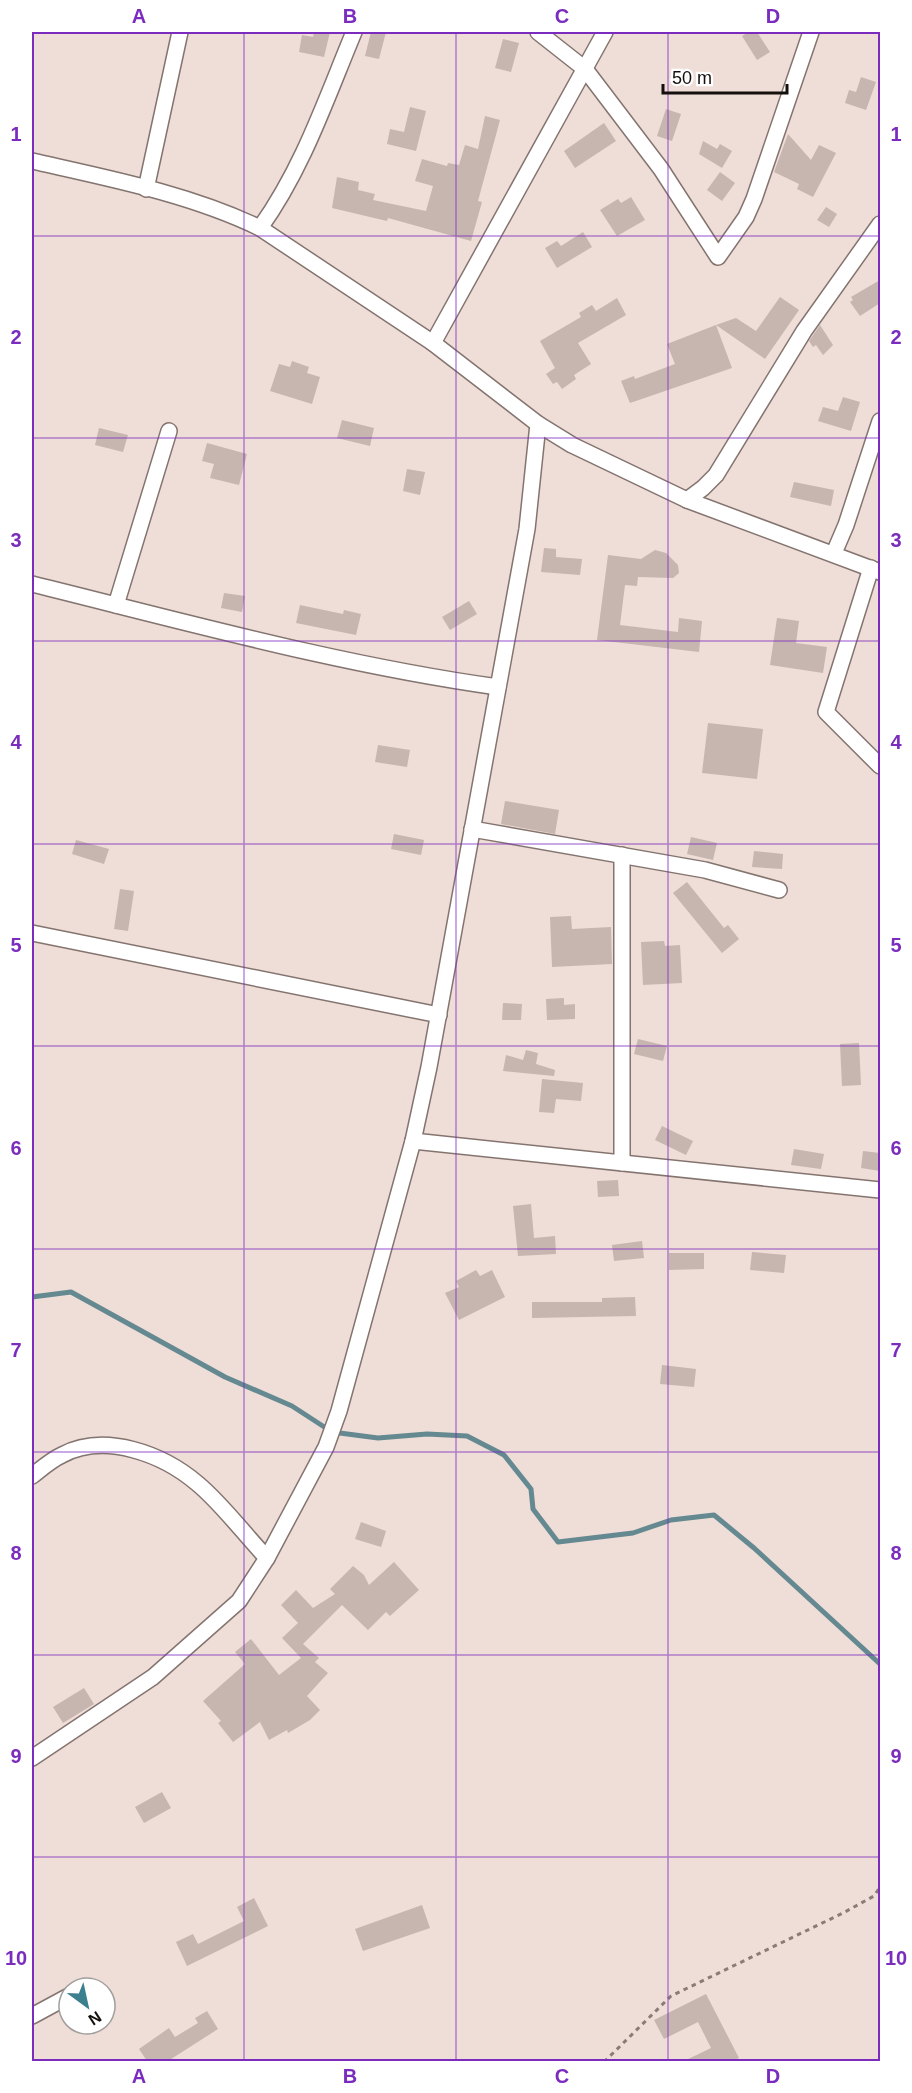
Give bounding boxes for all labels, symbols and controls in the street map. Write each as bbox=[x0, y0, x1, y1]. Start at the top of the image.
text: A bbox=[132, 5, 146, 27]
text: B bbox=[343, 5, 357, 27]
text: C bbox=[555, 5, 569, 27]
text: D bbox=[766, 5, 780, 27]
scale bar bbox=[663, 57, 788, 95]
text: 50 m bbox=[672, 68, 712, 88]
text: 1 bbox=[10, 123, 22, 145]
text: 1 bbox=[890, 123, 902, 145]
text: 2 bbox=[10, 326, 22, 348]
text: 2 bbox=[890, 326, 902, 348]
text: 3 bbox=[10, 529, 22, 551]
text: 3 bbox=[890, 529, 902, 551]
text: 4 bbox=[10, 731, 22, 753]
text: 4 bbox=[890, 731, 902, 753]
text: 5 bbox=[10, 934, 22, 956]
text: 5 bbox=[890, 934, 902, 956]
text: 6 bbox=[10, 1137, 22, 1159]
text: 6 bbox=[890, 1137, 902, 1159]
text: 7 bbox=[10, 1339, 22, 1361]
text: 7 bbox=[890, 1339, 902, 1361]
text: 8 bbox=[10, 1542, 22, 1564]
text: 8 bbox=[890, 1542, 902, 1564]
text: 9 bbox=[10, 1745, 22, 1767]
text: 9 bbox=[890, 1745, 902, 1767]
text: 10 bbox=[5, 1947, 27, 1969]
text: 10 bbox=[885, 1947, 907, 1969]
north arrow bbox=[57, 1976, 117, 2036]
text: N bbox=[85, 2008, 104, 2028]
text: A bbox=[132, 2065, 146, 2087]
text: B bbox=[343, 2065, 357, 2087]
text: C bbox=[555, 2065, 569, 2087]
text: D bbox=[766, 2065, 780, 2087]

